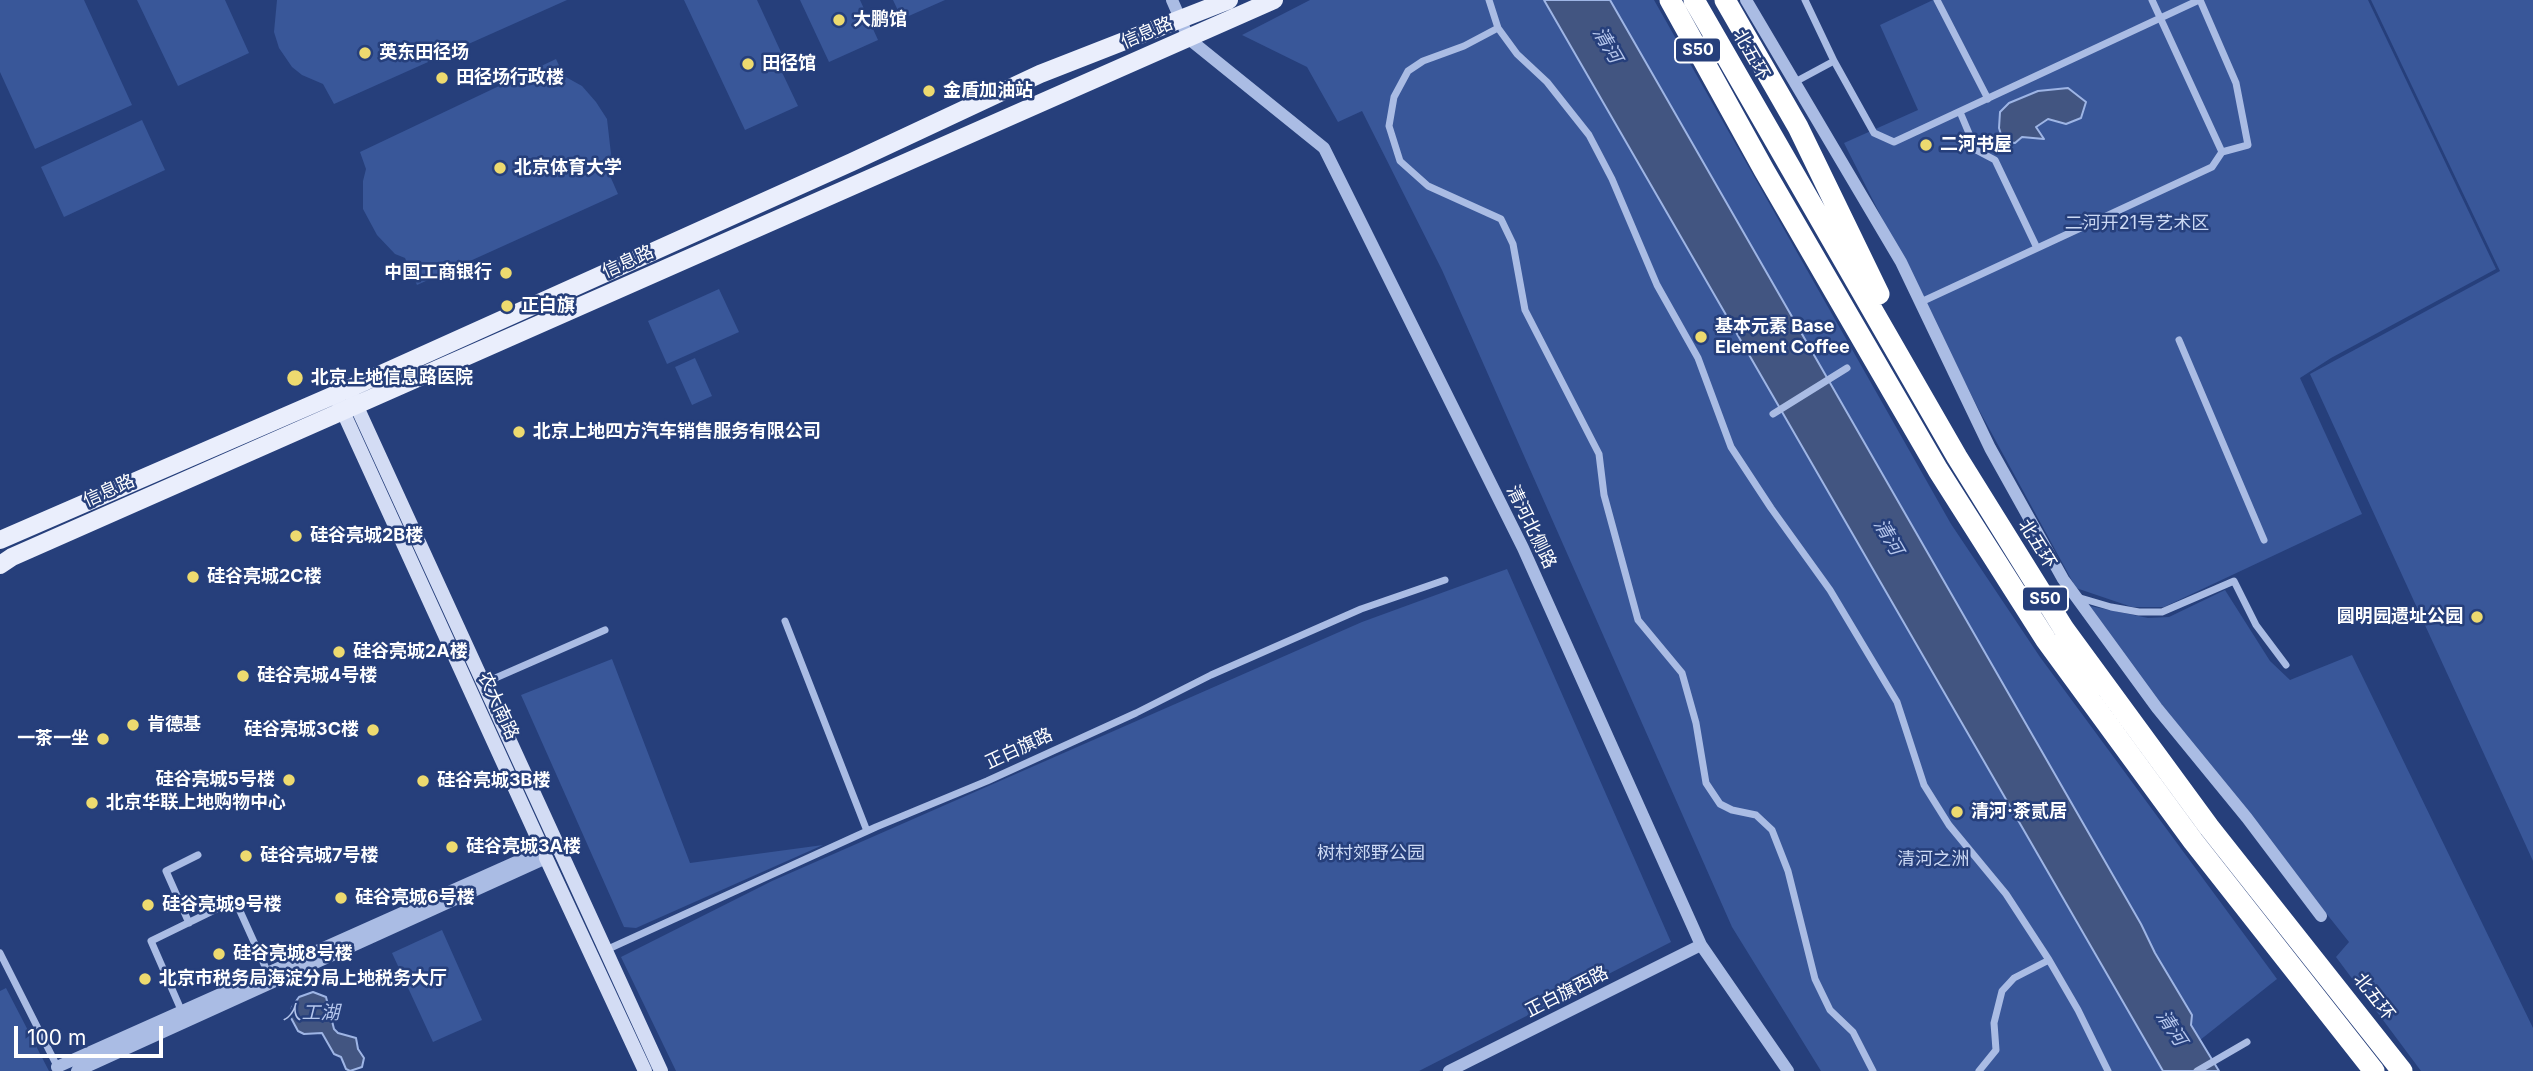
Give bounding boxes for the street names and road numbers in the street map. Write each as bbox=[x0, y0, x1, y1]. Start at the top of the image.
street label: 信息路 bbox=[1118, 13, 1176, 53]
street label: 北五环 bbox=[1728, 26, 1774, 84]
road number: S50 bbox=[1675, 38, 1721, 62]
street label: 信息路 bbox=[599, 241, 657, 283]
street label: 信息路 bbox=[80, 470, 138, 512]
street label: 清河北侧路 bbox=[1502, 482, 1560, 572]
street label: 北五环 bbox=[2014, 515, 2060, 573]
road number: S50 bbox=[2022, 586, 2068, 612]
street label: 农大南路 bbox=[473, 669, 523, 743]
street label: 正白旗路 bbox=[982, 724, 1056, 774]
street label: 正白旗西路 bbox=[1522, 962, 1612, 1022]
street label: 北五环 bbox=[2349, 969, 2399, 1025]

